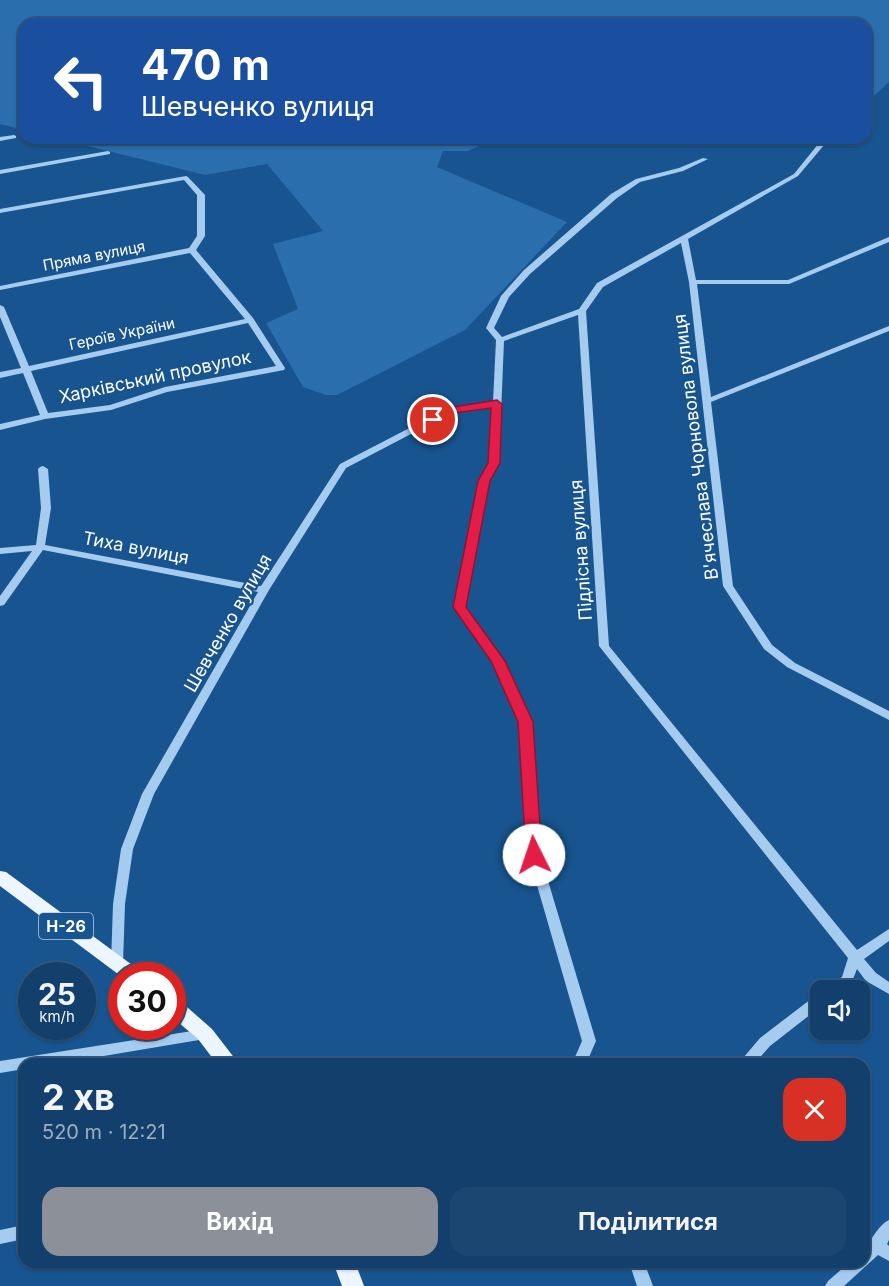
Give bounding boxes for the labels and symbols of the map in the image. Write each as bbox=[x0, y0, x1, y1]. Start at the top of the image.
street label: Пряма вулиця bbox=[41, 236, 147, 275]
street label: Героїв України bbox=[67, 313, 177, 354]
street label: В'ячеслава Чорновола вулиця bbox=[669, 313, 722, 581]
street label: Харківський провулок bbox=[57, 346, 253, 407]
pin bbox=[407, 394, 458, 445]
street label: Підлісна вулиця bbox=[565, 479, 596, 621]
street label: Тиха вулиця bbox=[81, 527, 191, 568]
street label: Шевченко вулиця bbox=[180, 550, 276, 695]
position arrow bbox=[502, 823, 566, 887]
road number: Н-26 bbox=[39, 913, 93, 939]
speed limit sign: 30 bbox=[108, 962, 186, 1040]

